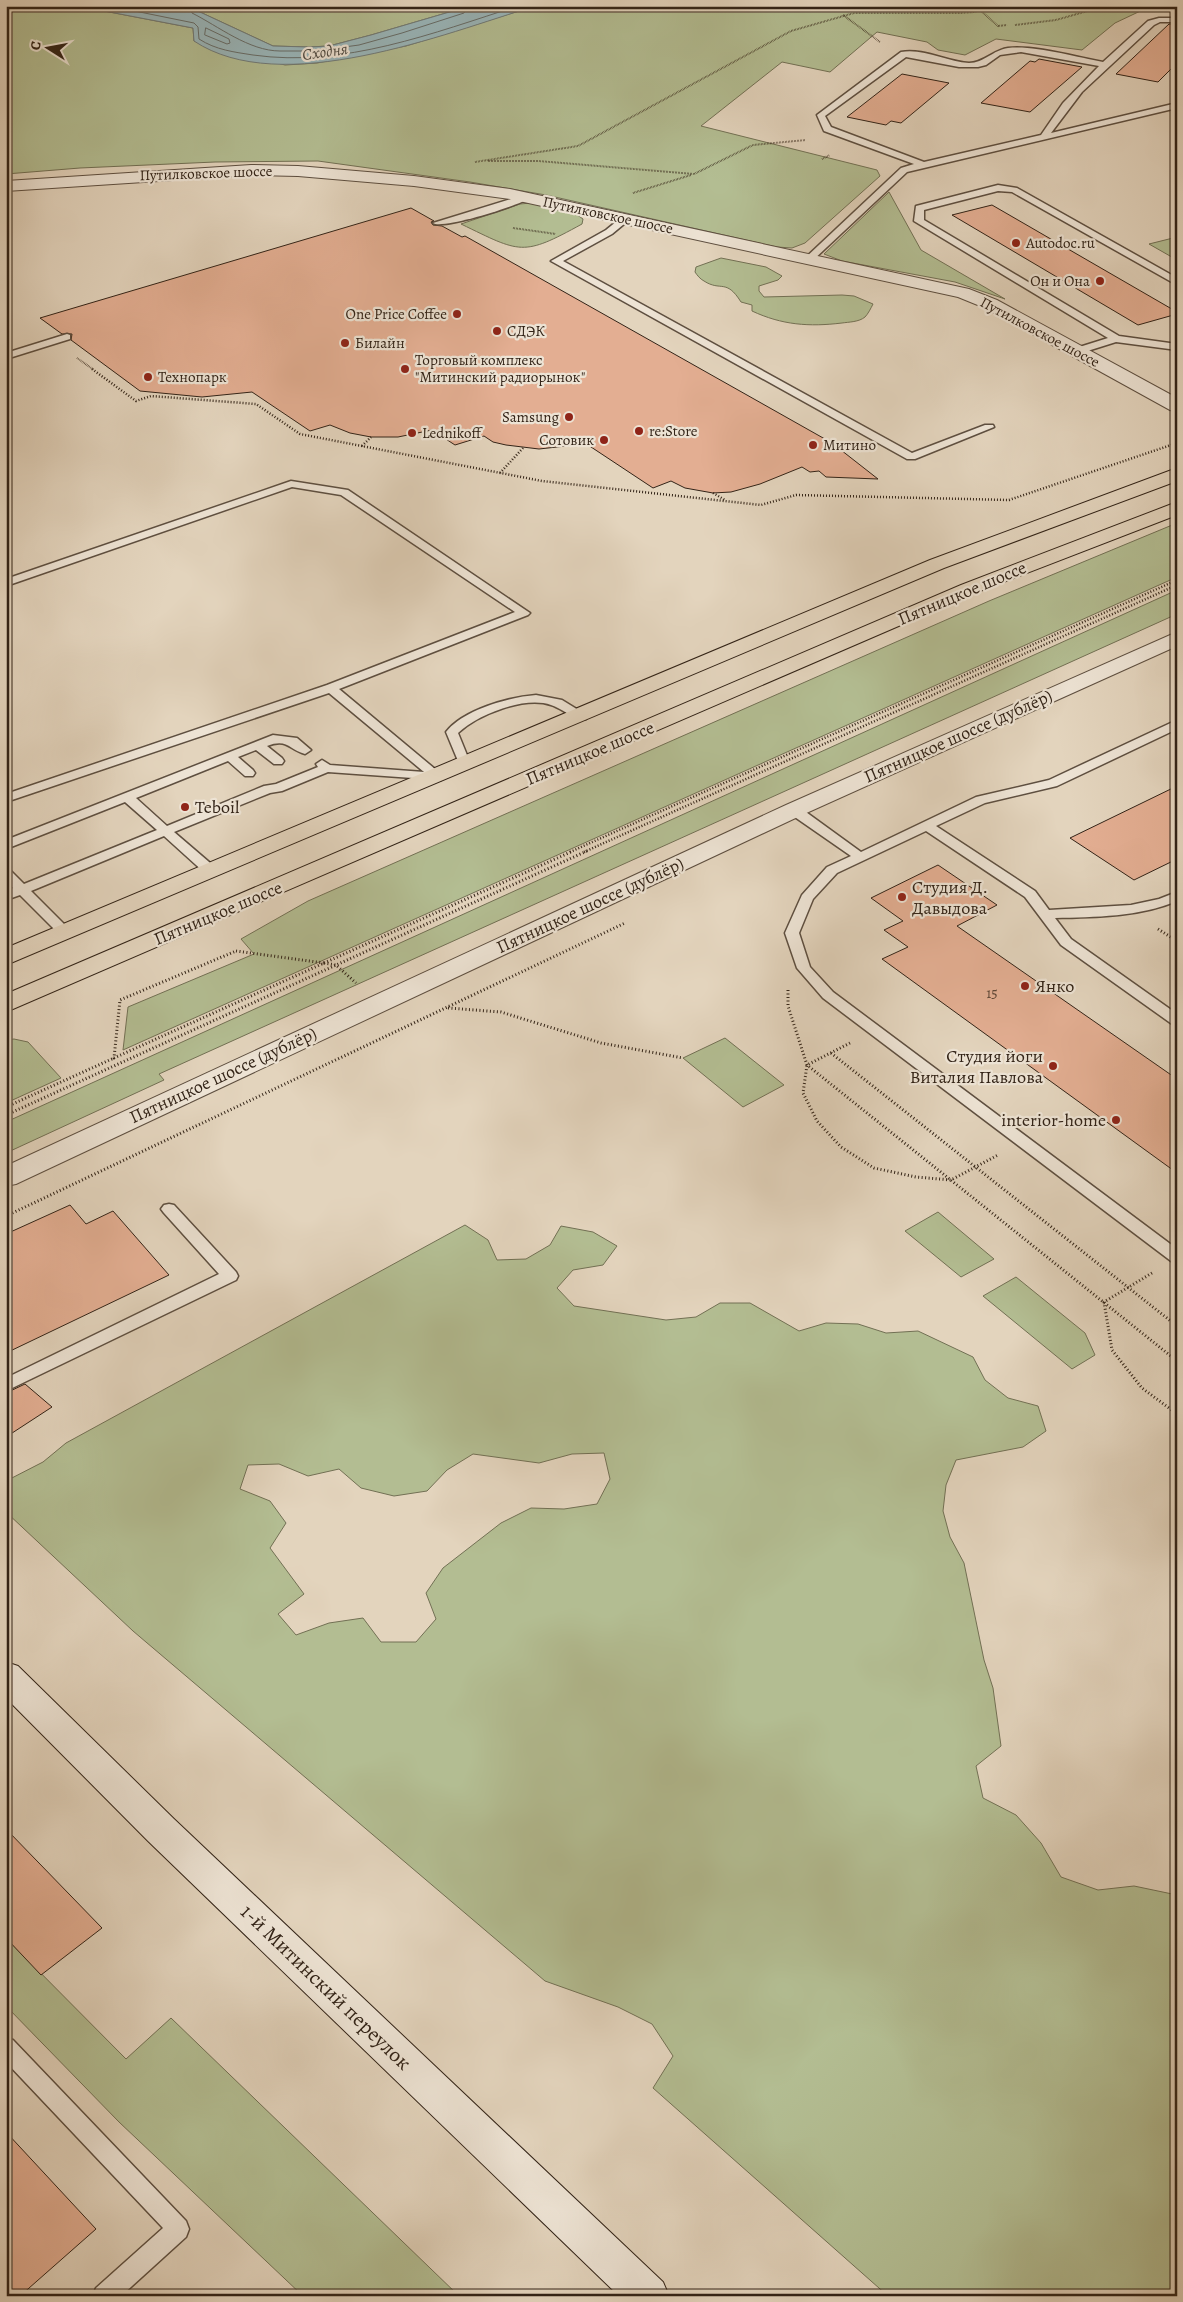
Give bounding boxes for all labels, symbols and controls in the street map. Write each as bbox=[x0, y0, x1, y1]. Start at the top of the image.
north arrow bbox=[22, 22, 72, 72]
water label: Сходня bbox=[301, 38, 349, 66]
text: С bbox=[26, 39, 46, 52]
street label: Путилковское шоссе bbox=[139, 161, 273, 185]
street label: Путилковское шоссе bbox=[541, 191, 675, 239]
place label: Autodoc.ru bbox=[1025, 233, 1096, 253]
marker: Autodoc.ru bbox=[1010, 237, 1022, 249]
place label: Он и Она bbox=[1030, 271, 1090, 291]
marker: Он и Она bbox=[1094, 275, 1106, 287]
street label: Путилковское шоссе bbox=[977, 292, 1103, 372]
place label: One Price Coffee bbox=[346, 304, 447, 324]
marker: One Price Coffee bbox=[451, 308, 463, 320]
place label: СДЭК bbox=[507, 321, 545, 341]
marker: СДЭК bbox=[491, 325, 503, 337]
place label: Билайн bbox=[355, 333, 405, 353]
marker: Билайн bbox=[339, 337, 351, 349]
place label: Торговый комплекс "Митинский радиорынок" bbox=[415, 350, 585, 387]
marker: Торговый комплекс "Митинский радиорынок" bbox=[399, 363, 411, 375]
place label: Технопарк bbox=[158, 367, 227, 387]
marker: Технопарк bbox=[142, 371, 154, 383]
place label: Samsung bbox=[502, 407, 559, 427]
marker: Samsung bbox=[563, 411, 575, 423]
place label: re:Store bbox=[649, 421, 698, 441]
place label: Lednikoff bbox=[422, 423, 483, 443]
marker: re:Store bbox=[633, 425, 645, 437]
marker: Lednikoff bbox=[406, 427, 418, 439]
place label: Сотовик bbox=[539, 430, 594, 450]
marker: Сотовик bbox=[598, 434, 610, 446]
place label: Митино bbox=[823, 435, 876, 455]
marker: Митино bbox=[807, 439, 819, 451]
street label: Пятницкое шоссе bbox=[894, 555, 1030, 631]
street label: Пятницкое шоссе (дублёр) bbox=[860, 684, 1056, 788]
street label: Пятницкое шоссе bbox=[522, 715, 658, 791]
place label: Teboil bbox=[195, 795, 240, 819]
marker: Teboil bbox=[179, 801, 191, 813]
street label: Пятницкое шоссе (дублёр) bbox=[492, 851, 688, 959]
street label: Пятницкое шоссе bbox=[150, 875, 286, 951]
place label: Студия Д. Давыдова bbox=[912, 875, 988, 920]
marker: Студия Д. Давыдова bbox=[896, 891, 908, 903]
place label: Янко bbox=[1035, 974, 1074, 998]
marker: Янко bbox=[1019, 980, 1031, 992]
house number: 15 bbox=[986, 983, 998, 1003]
street label: Пятницкое шоссе (дублёр) bbox=[125, 1021, 321, 1129]
place label: Студия йоги Виталия Павлова bbox=[910, 1044, 1044, 1089]
marker: Студия йоги Виталия Павлова bbox=[1047, 1060, 1059, 1072]
place label: interior-home bbox=[1001, 1108, 1106, 1132]
marker: interior-home bbox=[1110, 1114, 1122, 1126]
street label: 1-й Митинский переулок bbox=[234, 1898, 418, 2076]

